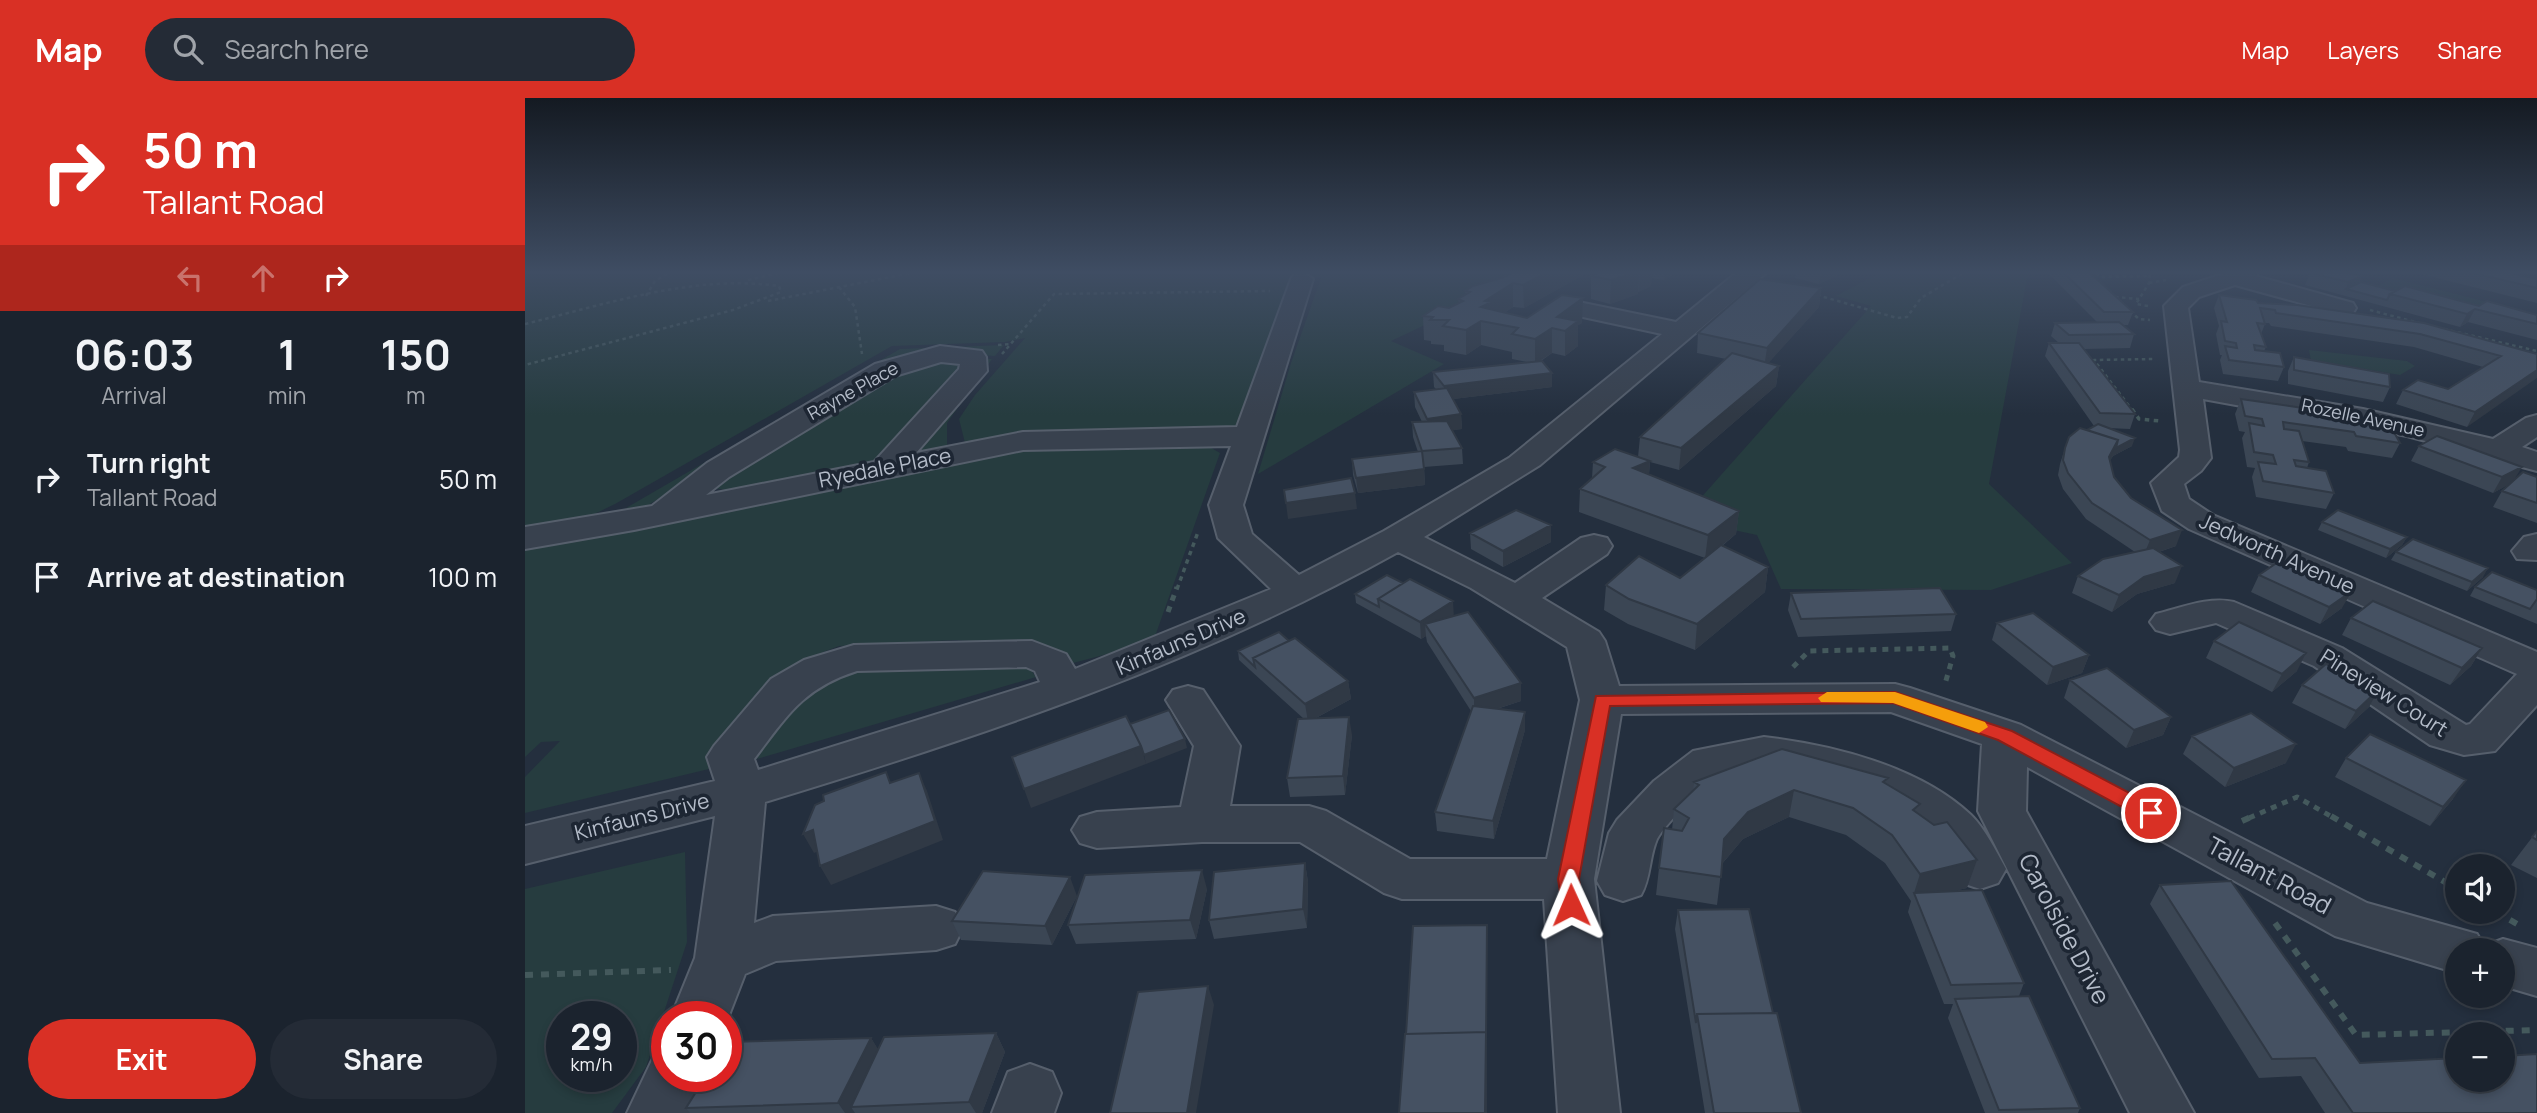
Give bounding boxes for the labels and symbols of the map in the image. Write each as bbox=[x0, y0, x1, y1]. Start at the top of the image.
street label: Rayne Place bbox=[803, 355, 902, 425]
street label: Rozelle Avenue bbox=[2300, 392, 2427, 442]
street label: Ryedale Place bbox=[816, 440, 953, 494]
street label: Jedworth Avenue bbox=[2195, 506, 2359, 600]
street label: Kinfauns Drive bbox=[1112, 601, 1250, 681]
street label: Pineview Court bbox=[2315, 642, 2454, 743]
pin bbox=[2121, 783, 2181, 843]
street label: Kinfauns Drive bbox=[571, 786, 712, 846]
street label: Tallant Road bbox=[2202, 828, 2338, 921]
street label: Carolside Drive bbox=[2012, 847, 2119, 1009]
position arrow bbox=[1534, 868, 1608, 942]
speed limit sign: 30 bbox=[651, 1001, 742, 1092]

